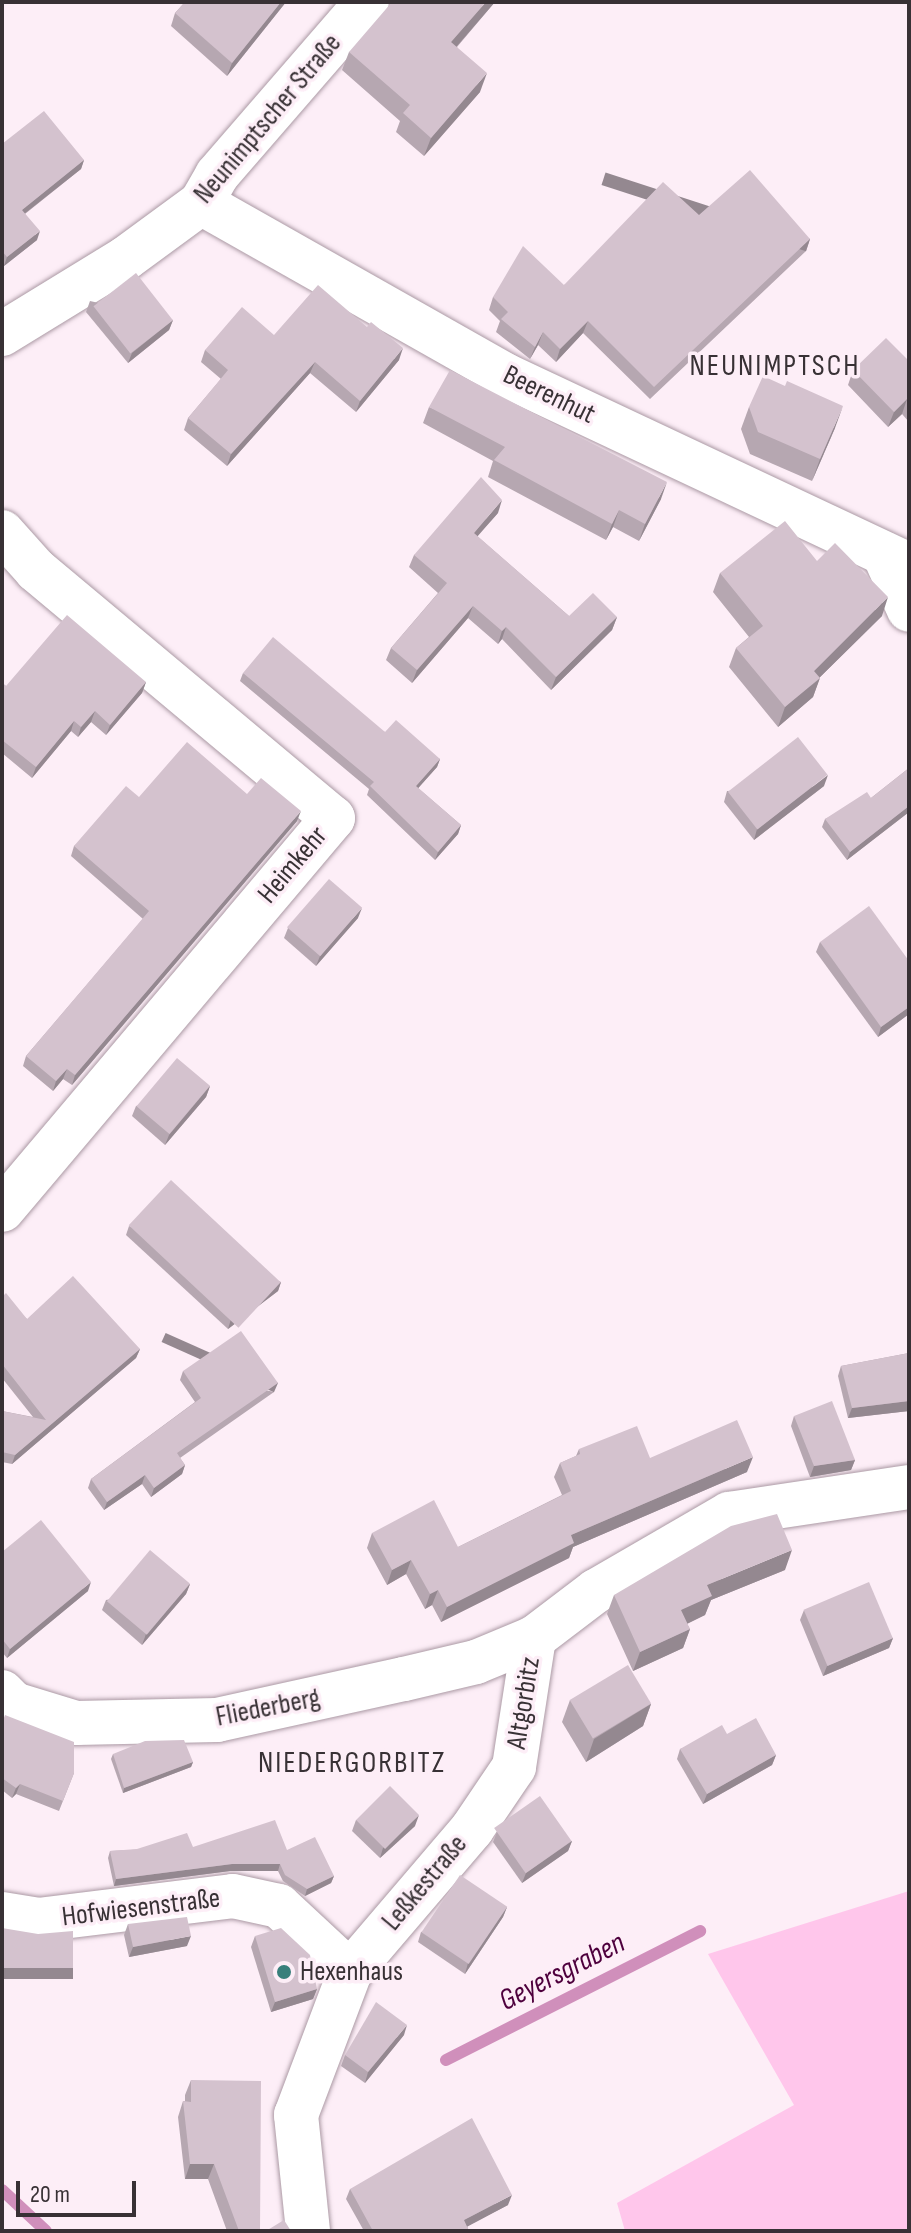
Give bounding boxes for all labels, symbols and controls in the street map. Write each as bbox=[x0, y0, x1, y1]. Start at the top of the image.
street label: Neunimptscher Straße bbox=[187, 27, 349, 211]
district label: NEUNIMPTSCH bbox=[690, 348, 860, 384]
street label: Beerenhut bbox=[498, 358, 600, 432]
street label: Heimkehr bbox=[251, 820, 335, 910]
street label: Altgorbitz bbox=[500, 1655, 548, 1751]
street label: Fliederberg bbox=[213, 1681, 323, 1735]
district label: NIEDERGORBITZ bbox=[258, 1745, 446, 1781]
street label: Leßkestraße bbox=[375, 1828, 475, 1938]
street label: Hofwiesenstraße bbox=[60, 1882, 222, 1934]
water label: Geyersgraben bbox=[493, 1925, 631, 2019]
place label: Hexenhaus bbox=[300, 1955, 403, 1989]
marker: Hexenhaus bbox=[275, 1963, 293, 1981]
scale bar bbox=[20, 2165, 140, 2215]
text: 20 m bbox=[30, 2180, 70, 2209]

